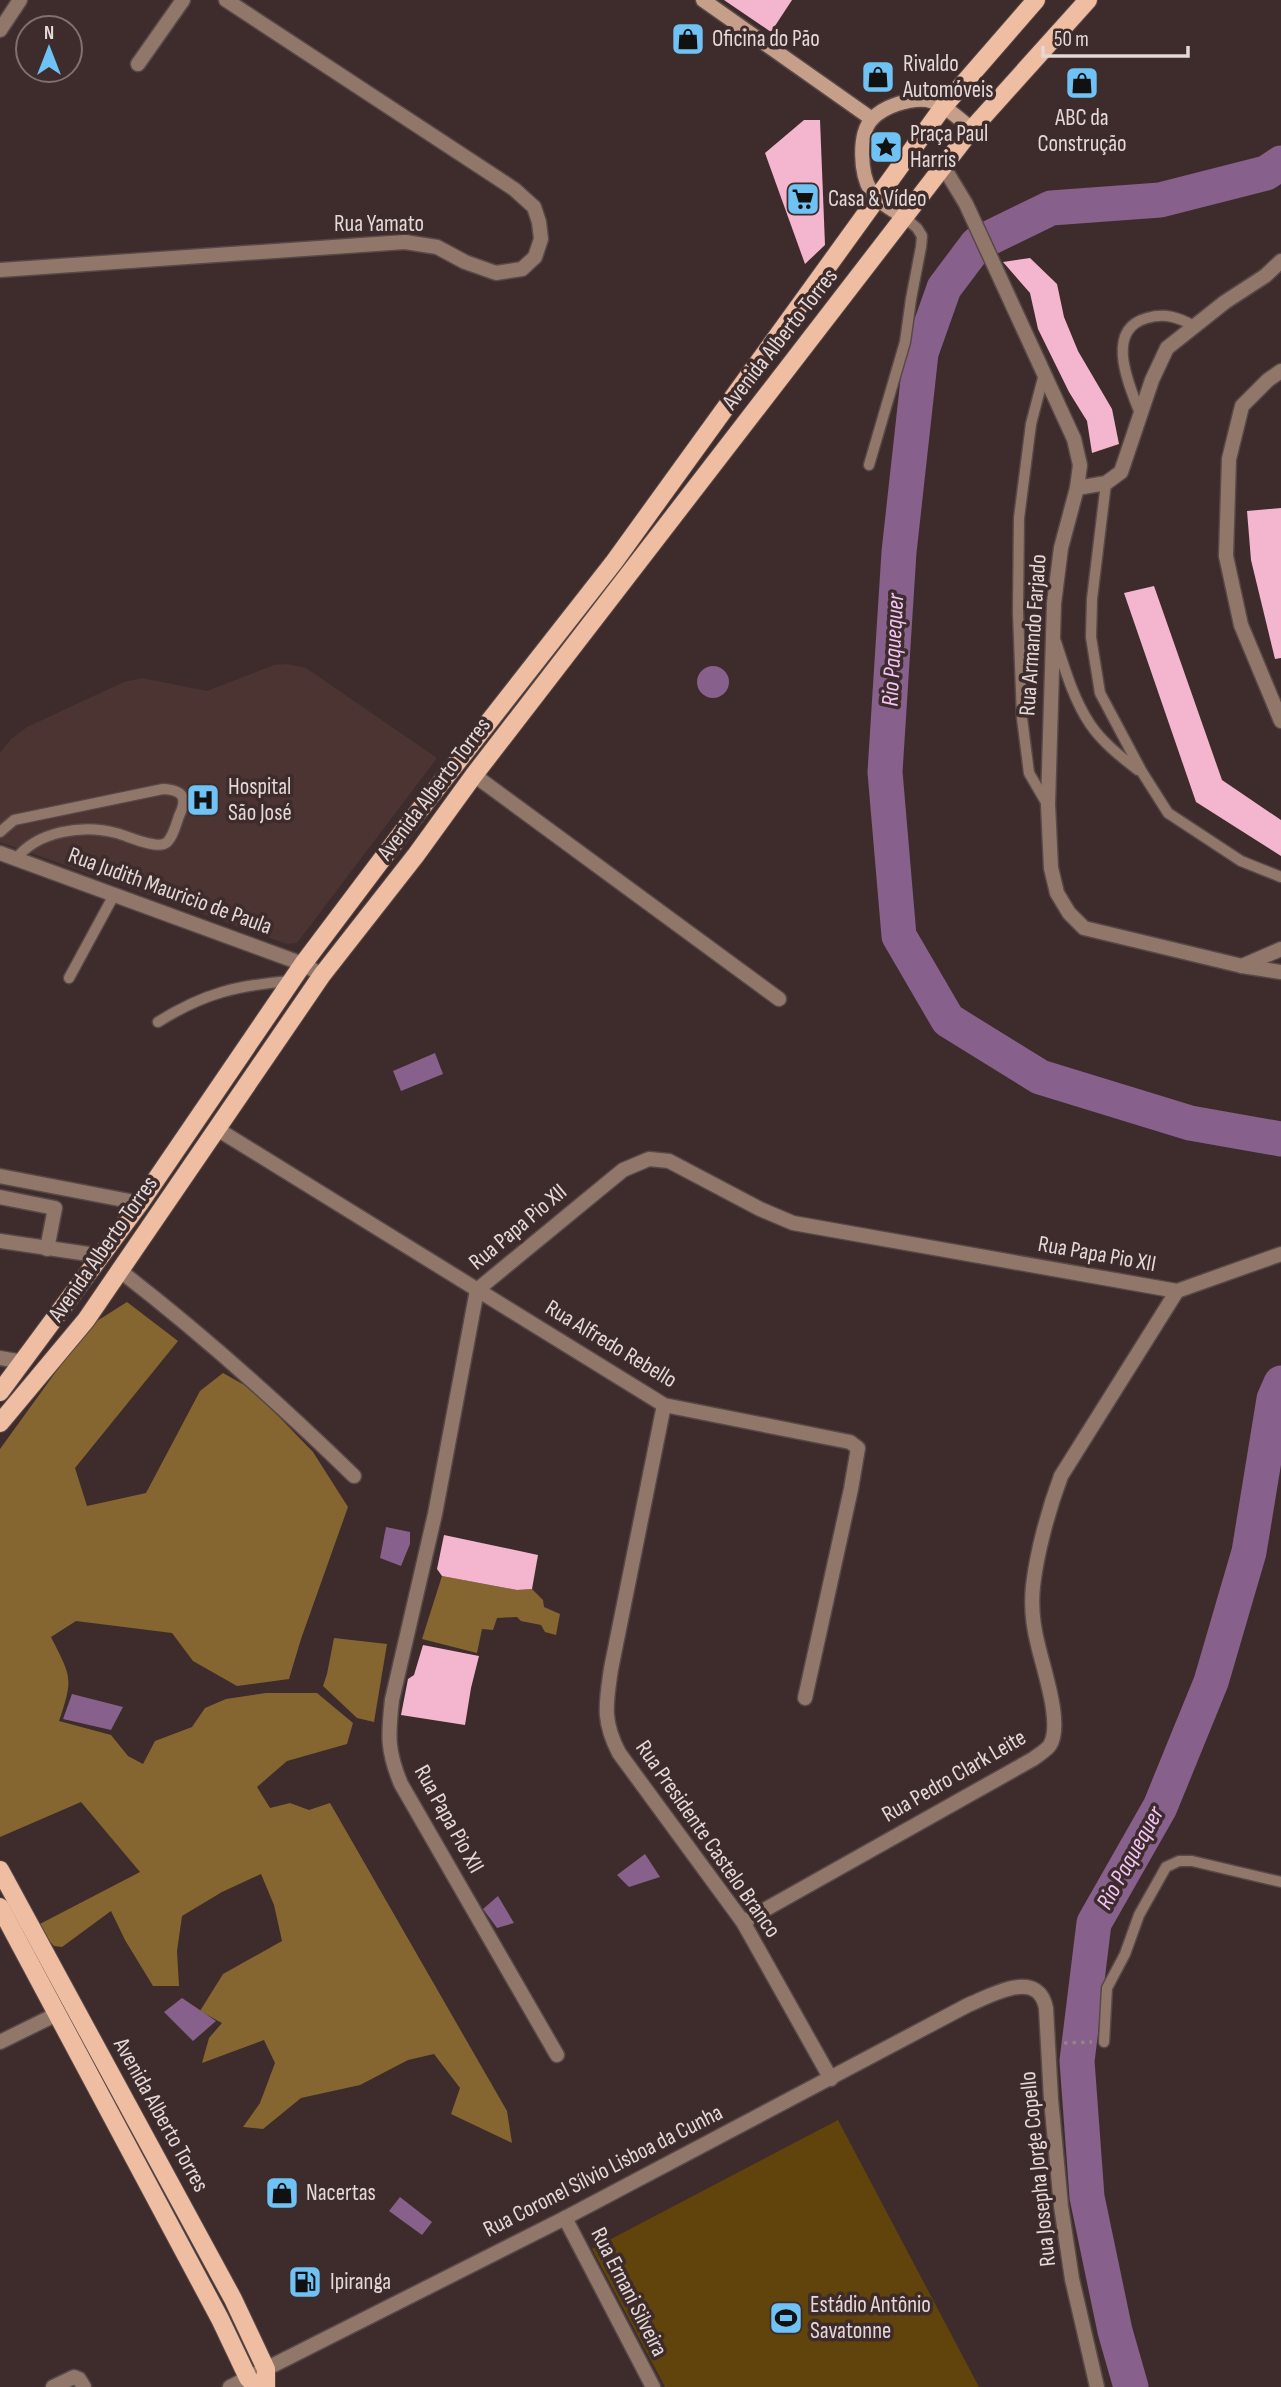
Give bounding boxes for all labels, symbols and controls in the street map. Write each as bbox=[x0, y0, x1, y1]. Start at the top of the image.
north arrow bbox=[14, 14, 84, 84]
scale bar bbox=[1043, 14, 1188, 58]
shop icon: Oficina do Pão bbox=[669, 20, 707, 58]
text: N bbox=[44, 22, 54, 45]
place label: Oficina do Pão bbox=[712, 25, 820, 53]
text: 50 m bbox=[1054, 27, 1089, 52]
place label: Rivaldo Automóveis bbox=[902, 50, 993, 104]
shop icon: Rivaldo Automóveis bbox=[859, 58, 897, 96]
shop icon: ABC da Construção bbox=[1063, 64, 1101, 102]
place label: ABC da Construção bbox=[1037, 104, 1127, 158]
place label: Praça Paul Harris bbox=[910, 120, 988, 174]
place icon: Praça Paul Harris bbox=[867, 128, 905, 166]
supermarket icon: Casa & Vídeo bbox=[784, 180, 822, 218]
place label: Casa & Vídeo bbox=[828, 185, 927, 213]
street label: Rua Yamato bbox=[334, 210, 424, 238]
street label: Avenida Alberto Torres bbox=[716, 263, 844, 416]
street label: Rua Armando Farjado bbox=[1013, 553, 1053, 717]
water label: Rio Paquequer bbox=[876, 592, 911, 707]
street label: Avenida Alberto Torres bbox=[371, 712, 497, 867]
place label: Hospital São José bbox=[228, 773, 292, 827]
hospital icon: Hospital São José bbox=[184, 781, 222, 819]
street label: Rua Judith Mauricio de Paula bbox=[64, 841, 276, 941]
street label: Avenida Alberto Torres bbox=[42, 1171, 164, 1328]
street label: Rua Papa Pio XII bbox=[463, 1178, 573, 1276]
street label: Rua Papa Pio XII bbox=[1036, 1230, 1158, 1278]
street label: Rua Alfredo Rebello bbox=[540, 1294, 682, 1394]
street label: Rua Pedro Clark Leite bbox=[877, 1723, 1031, 1829]
street label: Rua Presidente Castelo Branco bbox=[629, 1735, 787, 1943]
street label: Rua Papa Pio XII bbox=[408, 1760, 490, 1878]
water label: Rio Paquequer bbox=[1090, 1800, 1171, 1914]
street label: Avenida Alberto Torres bbox=[107, 2032, 215, 2197]
street label: Rua Josepha Jorge Copello bbox=[1014, 2070, 1062, 2268]
street label: Rua Coronel Sílvio Lisboa da Cunha bbox=[479, 2098, 727, 2244]
shop icon: Nacertas bbox=[263, 2174, 301, 2212]
place label: Nacertas bbox=[306, 2179, 376, 2207]
street label: Rua Ernani Silveira bbox=[585, 2223, 673, 2361]
fuel station icon: Ipiranga bbox=[286, 2263, 324, 2301]
place label: Ipiranga bbox=[330, 2268, 391, 2296]
place label: Estádio Antônio Savatonne bbox=[810, 2291, 931, 2345]
sports icon: Estádio Antônio Savatonne bbox=[767, 2299, 805, 2337]

